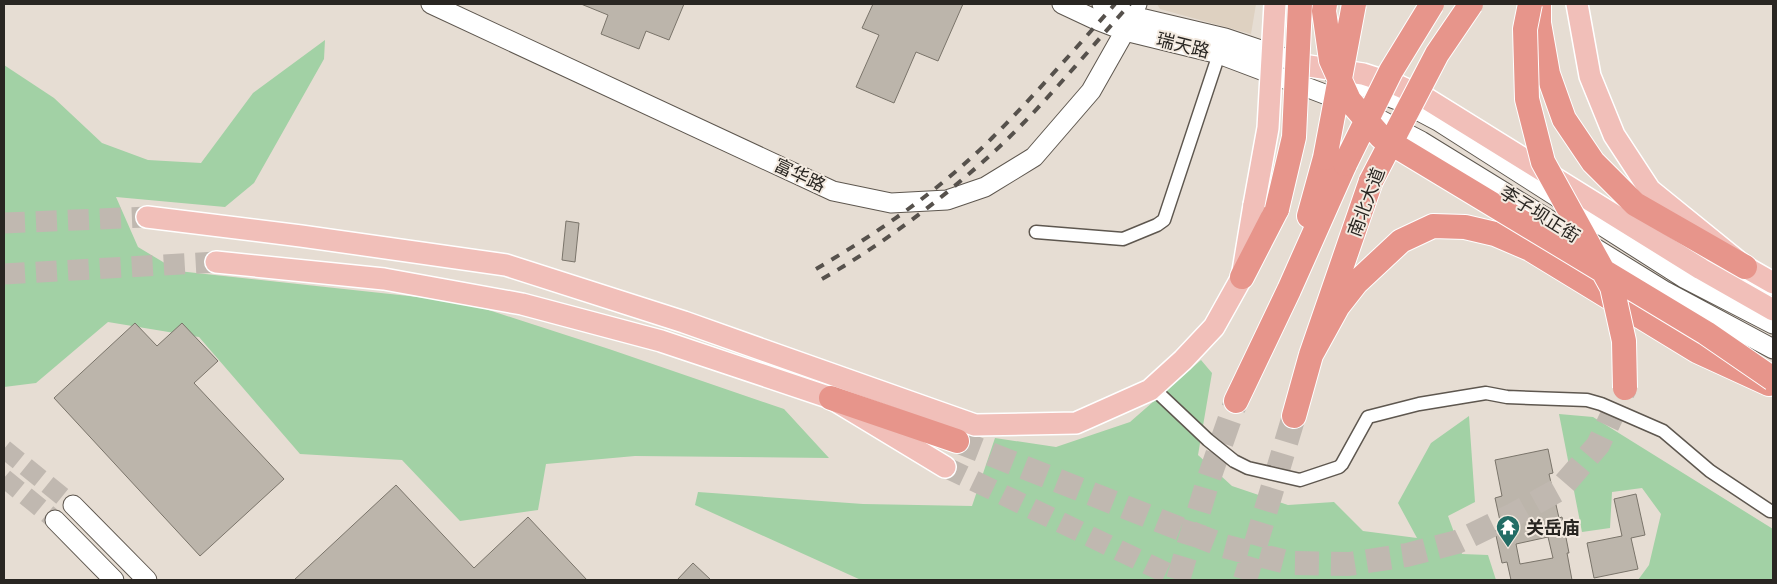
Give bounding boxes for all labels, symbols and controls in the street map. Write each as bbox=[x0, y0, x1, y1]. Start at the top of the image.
street label: 瑞天路 bbox=[1154, 27, 1212, 63]
street label: 富华路 bbox=[771, 153, 829, 197]
street label: 南北大道 bbox=[1342, 164, 1390, 240]
street label: 李子坝正街 bbox=[1496, 180, 1584, 248]
temple icon: 关岳庙 bbox=[1495, 514, 1521, 548]
place label: 关岳庙 bbox=[1526, 516, 1580, 539]

